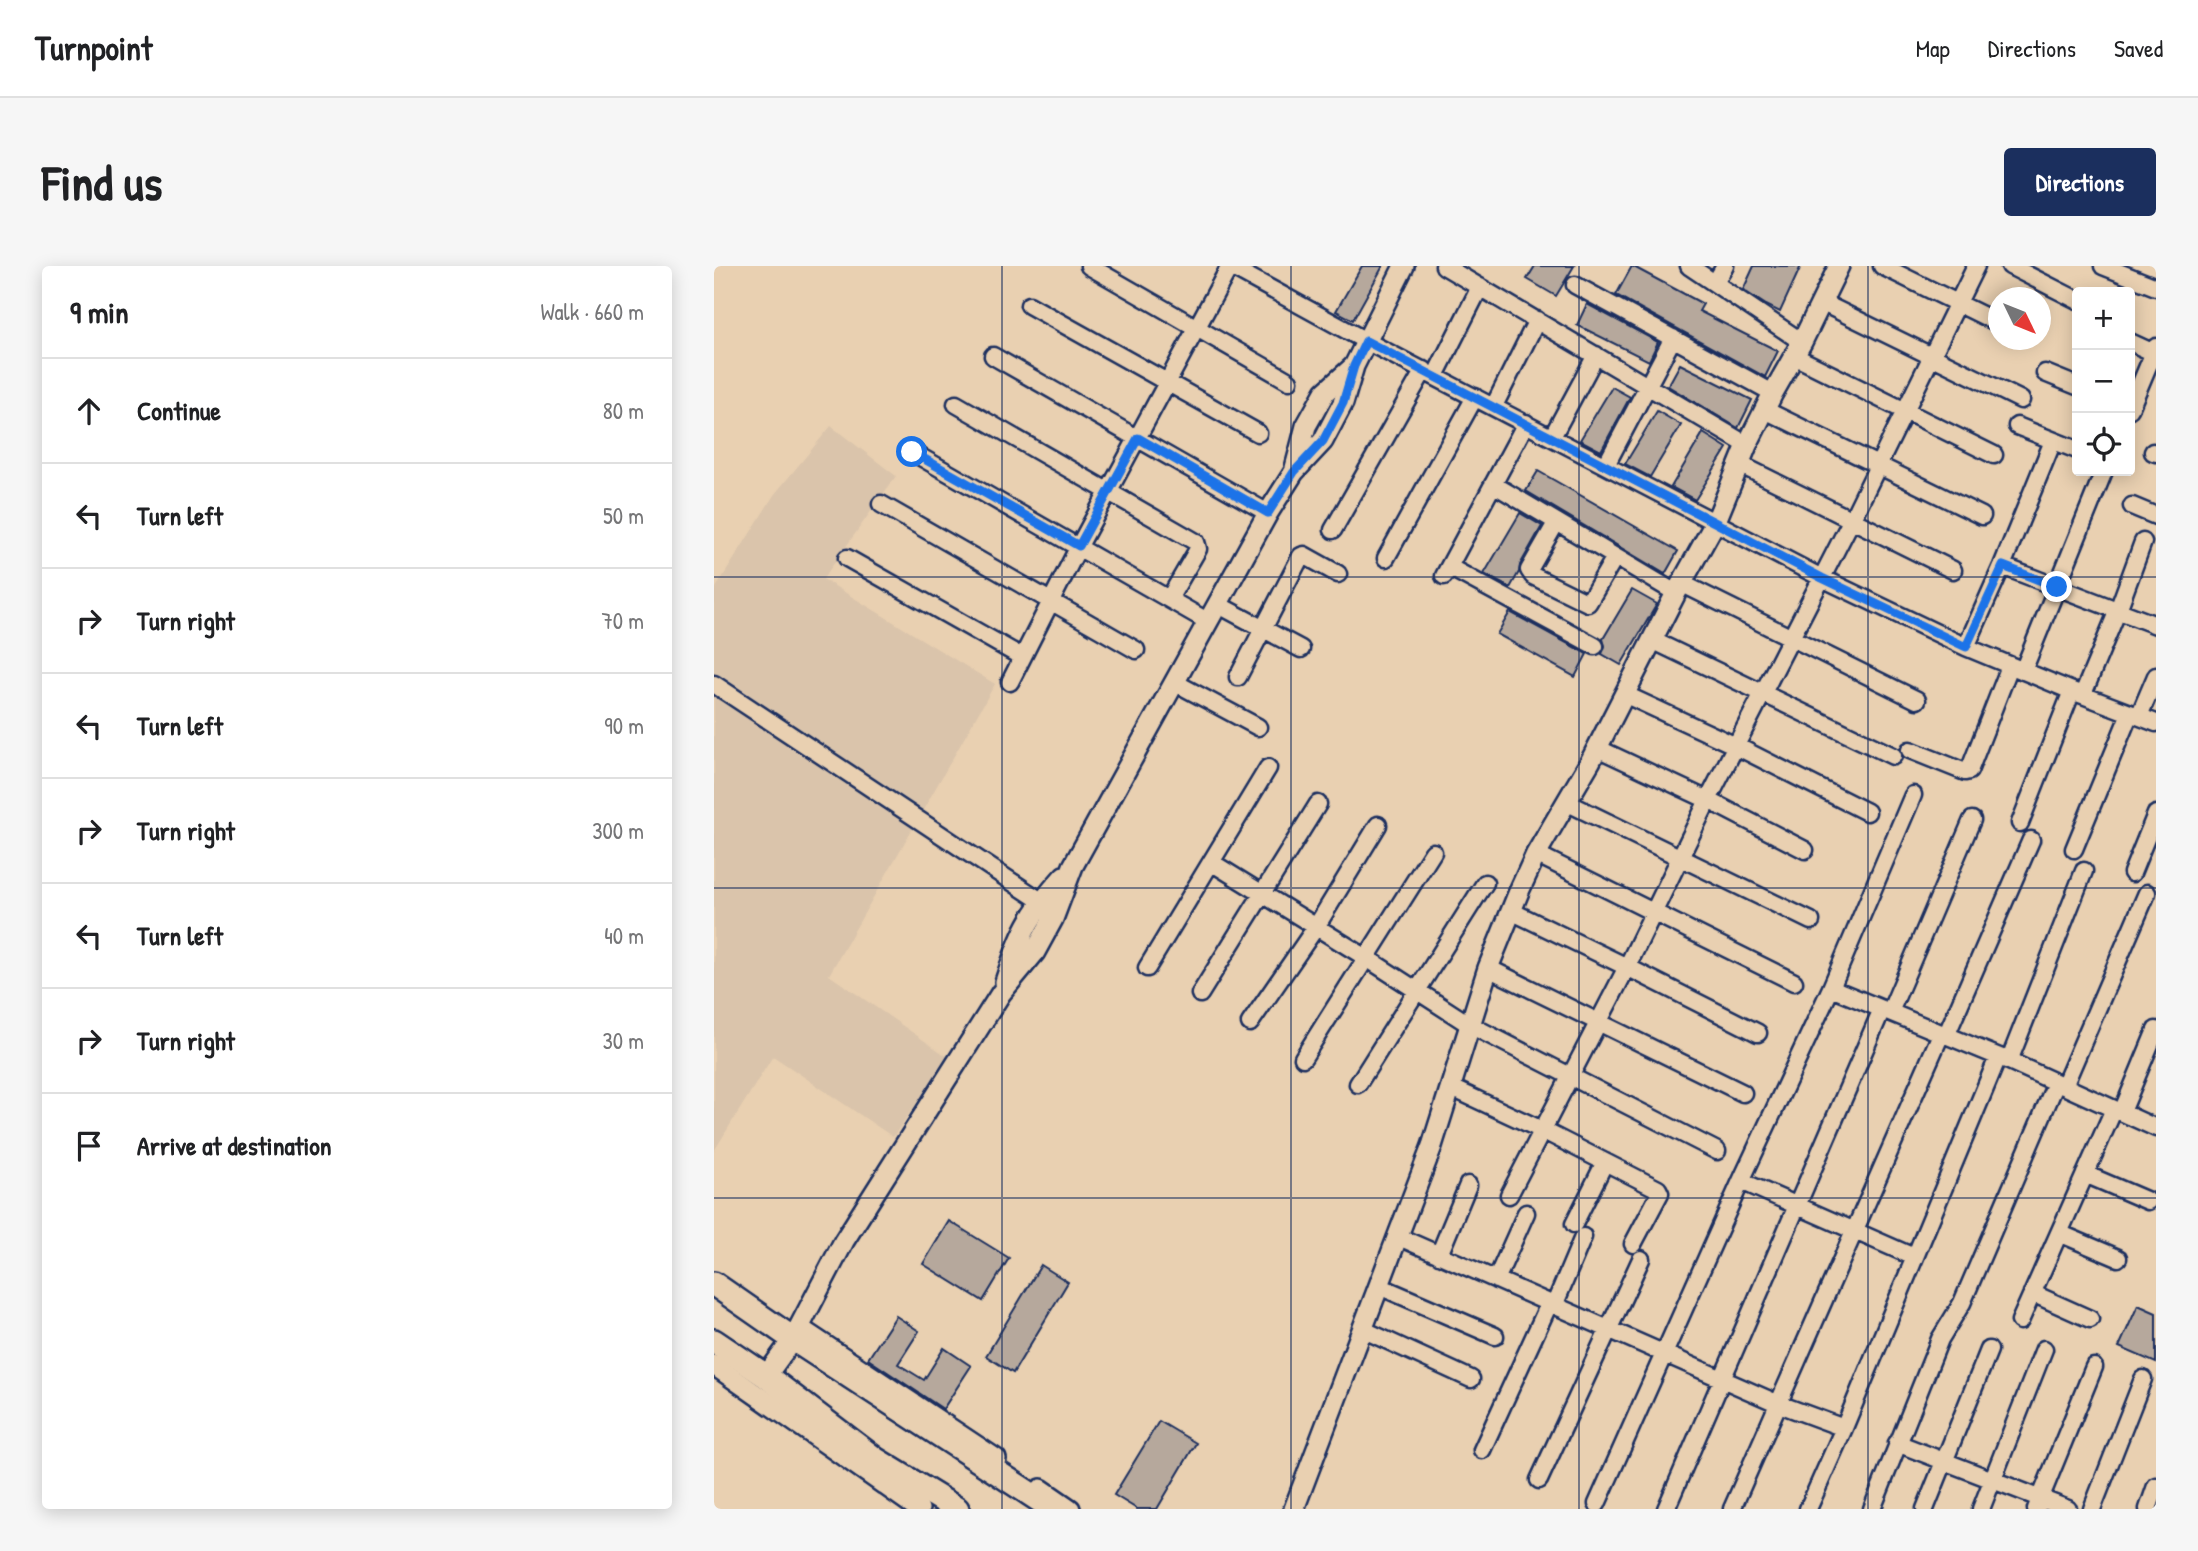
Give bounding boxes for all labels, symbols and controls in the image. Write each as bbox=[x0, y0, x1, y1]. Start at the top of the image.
text: Turnpoint bbox=[35, 26, 152, 70]
text: Map bbox=[1916, 32, 1950, 64]
text: Directions bbox=[1988, 32, 2076, 64]
text: Saved bbox=[2114, 32, 2163, 64]
button: Directions bbox=[2004, 148, 2156, 216]
text: Find us bbox=[42, 149, 162, 215]
north arrow bbox=[1988, 287, 2051, 350]
map controls bbox=[2072, 287, 2135, 476]
button: + bbox=[2072, 287, 2135, 350]
text: 9 min bbox=[70, 292, 129, 332]
text: Walk · 660 m bbox=[540, 296, 644, 327]
button: − bbox=[2072, 350, 2135, 413]
icon: ahead bbox=[70, 392, 108, 430]
text: Continue bbox=[137, 393, 221, 428]
text: 80 m bbox=[603, 395, 644, 426]
button: locate bbox=[2072, 413, 2135, 476]
route start bbox=[896, 436, 927, 467]
icon: left bbox=[70, 497, 108, 535]
text: Turn left bbox=[137, 498, 223, 533]
text: 50 m bbox=[603, 500, 644, 531]
route end bbox=[2041, 571, 2072, 602]
icon: right bbox=[70, 602, 108, 640]
text: Turn right bbox=[137, 603, 235, 638]
text: 70 m bbox=[601, 605, 644, 636]
icon: left bbox=[70, 707, 108, 745]
text: Turn left bbox=[137, 708, 223, 743]
text: 90 m bbox=[604, 710, 644, 741]
icon: right bbox=[70, 812, 108, 850]
text: Turn right bbox=[137, 813, 235, 848]
text: 300 m bbox=[592, 815, 644, 846]
icon: left bbox=[70, 917, 108, 955]
text: Turn left bbox=[137, 918, 223, 953]
text: 40 m bbox=[604, 920, 644, 951]
icon: right bbox=[70, 1022, 108, 1060]
text: Turn right bbox=[137, 1023, 235, 1058]
text: 30 m bbox=[602, 1025, 644, 1056]
icon: arrive bbox=[70, 1127, 108, 1165]
text: Arrive at destination bbox=[137, 1128, 332, 1163]

